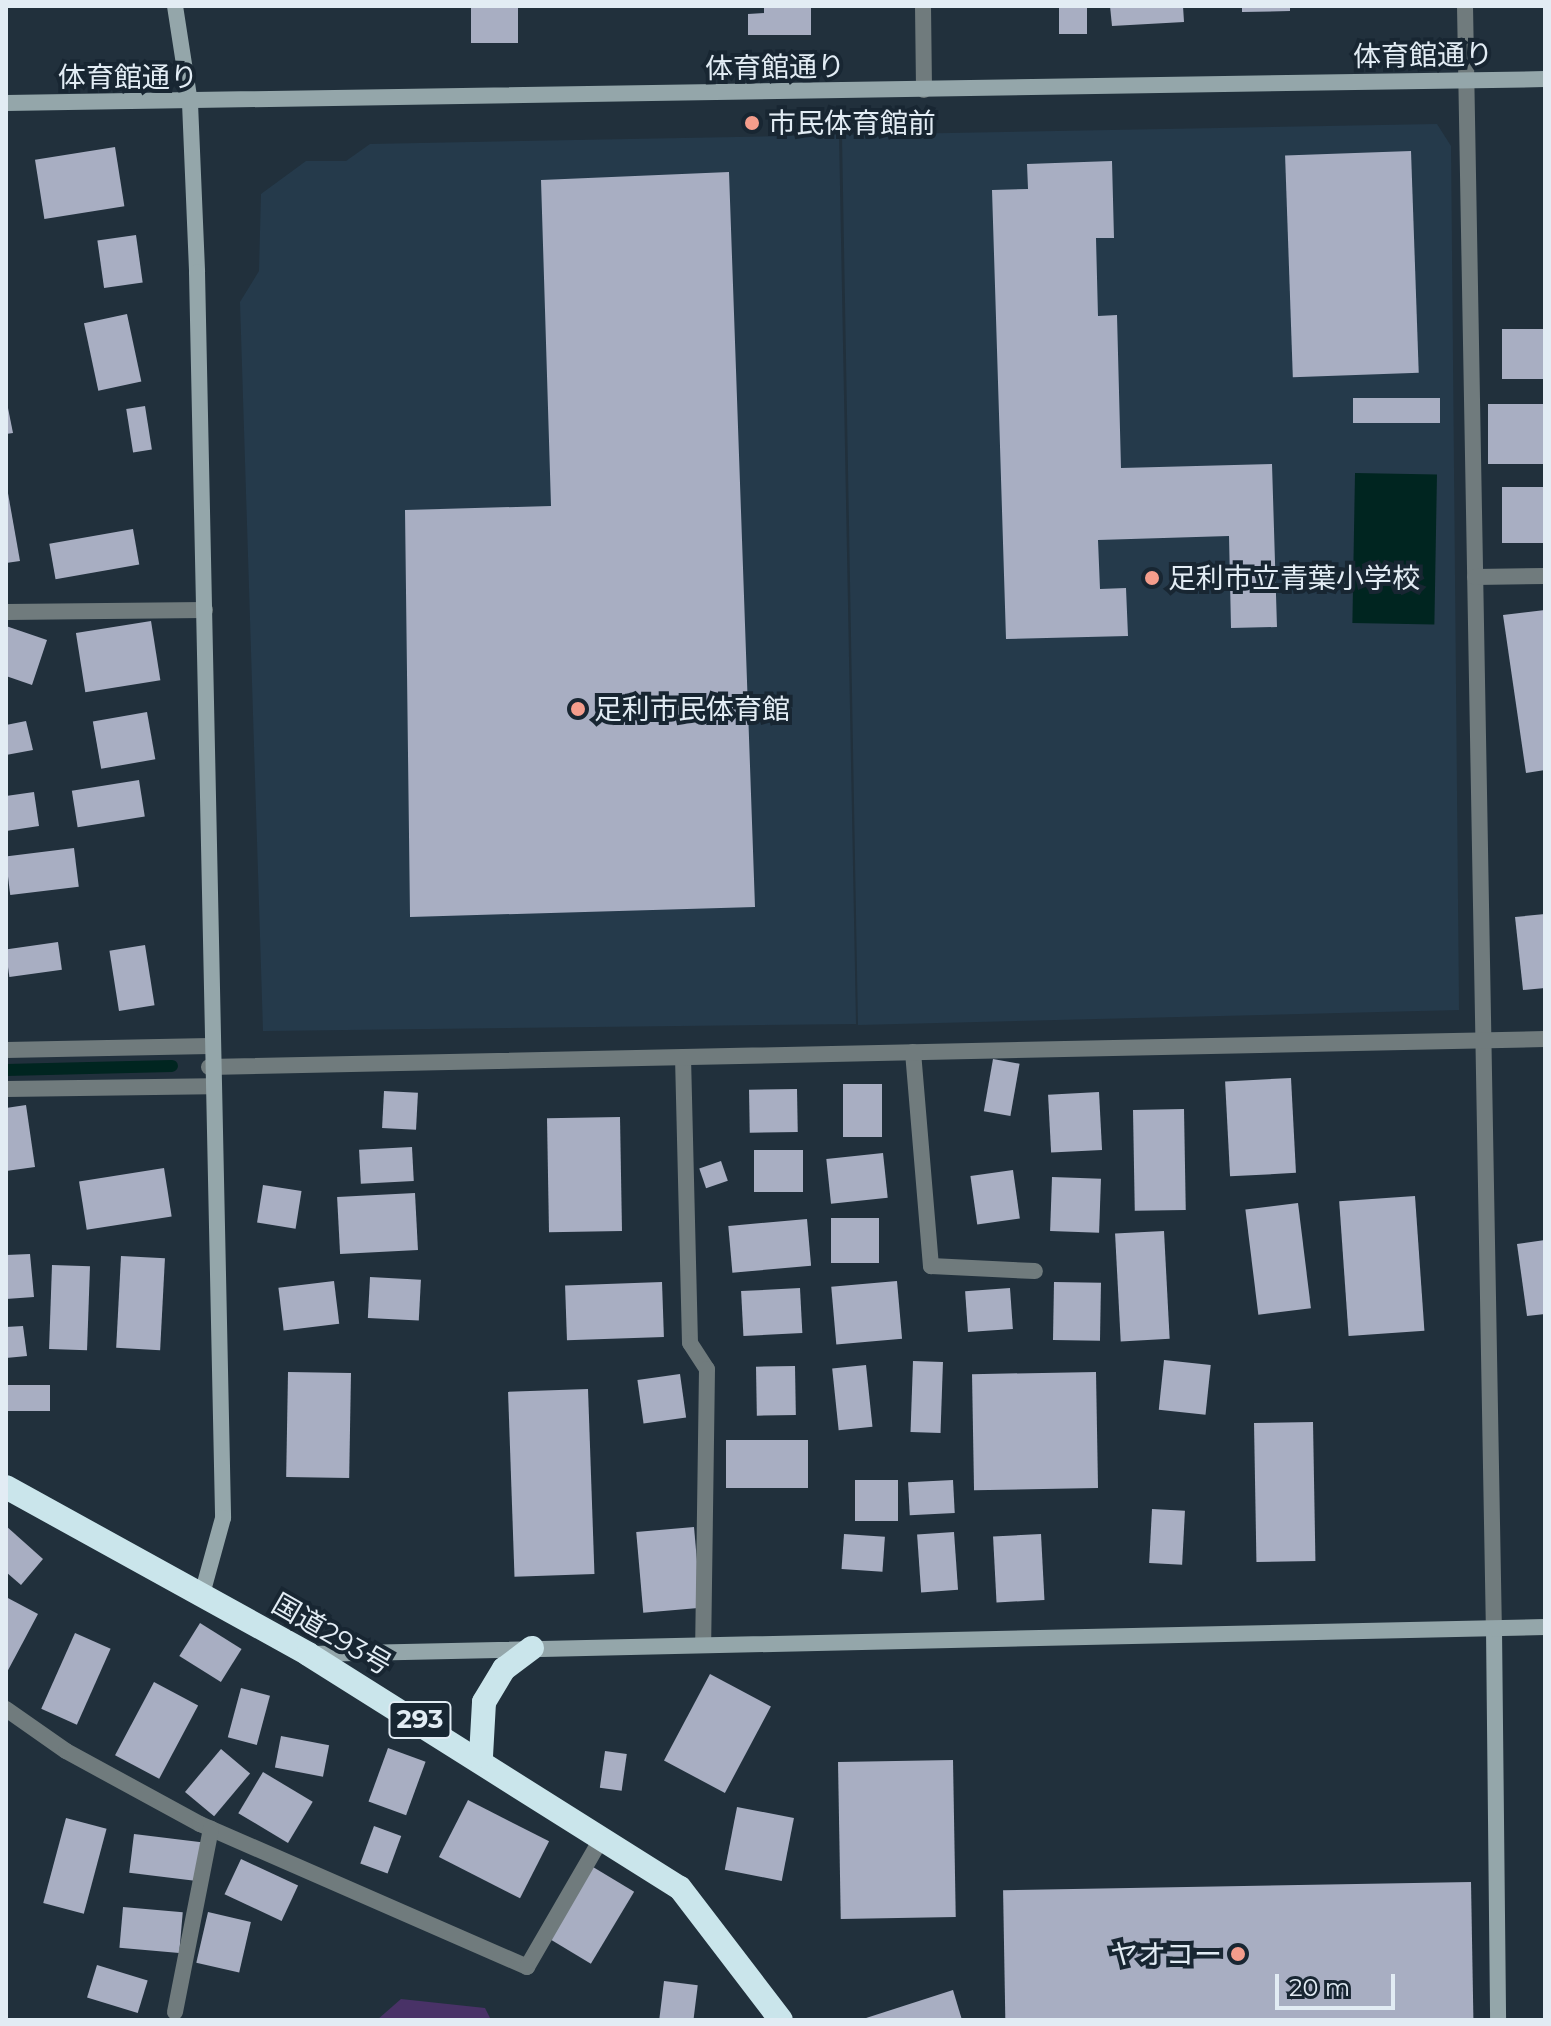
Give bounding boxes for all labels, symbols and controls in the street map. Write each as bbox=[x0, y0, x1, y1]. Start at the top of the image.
street label: 体育館通り bbox=[1353, 37, 1493, 73]
street label: 体育館通り bbox=[705, 49, 845, 85]
street label: 体育館通り bbox=[58, 60, 198, 94]
place label: 市民体育館前 bbox=[768, 106, 936, 140]
marker: 市民体育館前 bbox=[743, 114, 761, 132]
place label: 足利市立青葉小学校 bbox=[1168, 561, 1420, 595]
marker: 足利市立青葉小学校 bbox=[1143, 569, 1161, 587]
place label: 足利市民体育館 bbox=[594, 692, 790, 726]
marker: 足利市民体育館 bbox=[569, 700, 587, 718]
street label: 国道293号 bbox=[266, 1586, 398, 1682]
road number: 293 bbox=[388, 1698, 452, 1742]
place label: ヤオコー bbox=[1110, 1937, 1222, 1971]
marker: ヤオコー bbox=[1229, 1945, 1247, 1963]
scale bar bbox=[1279, 1958, 1399, 2008]
text: 20 m bbox=[1289, 1973, 1350, 2002]

